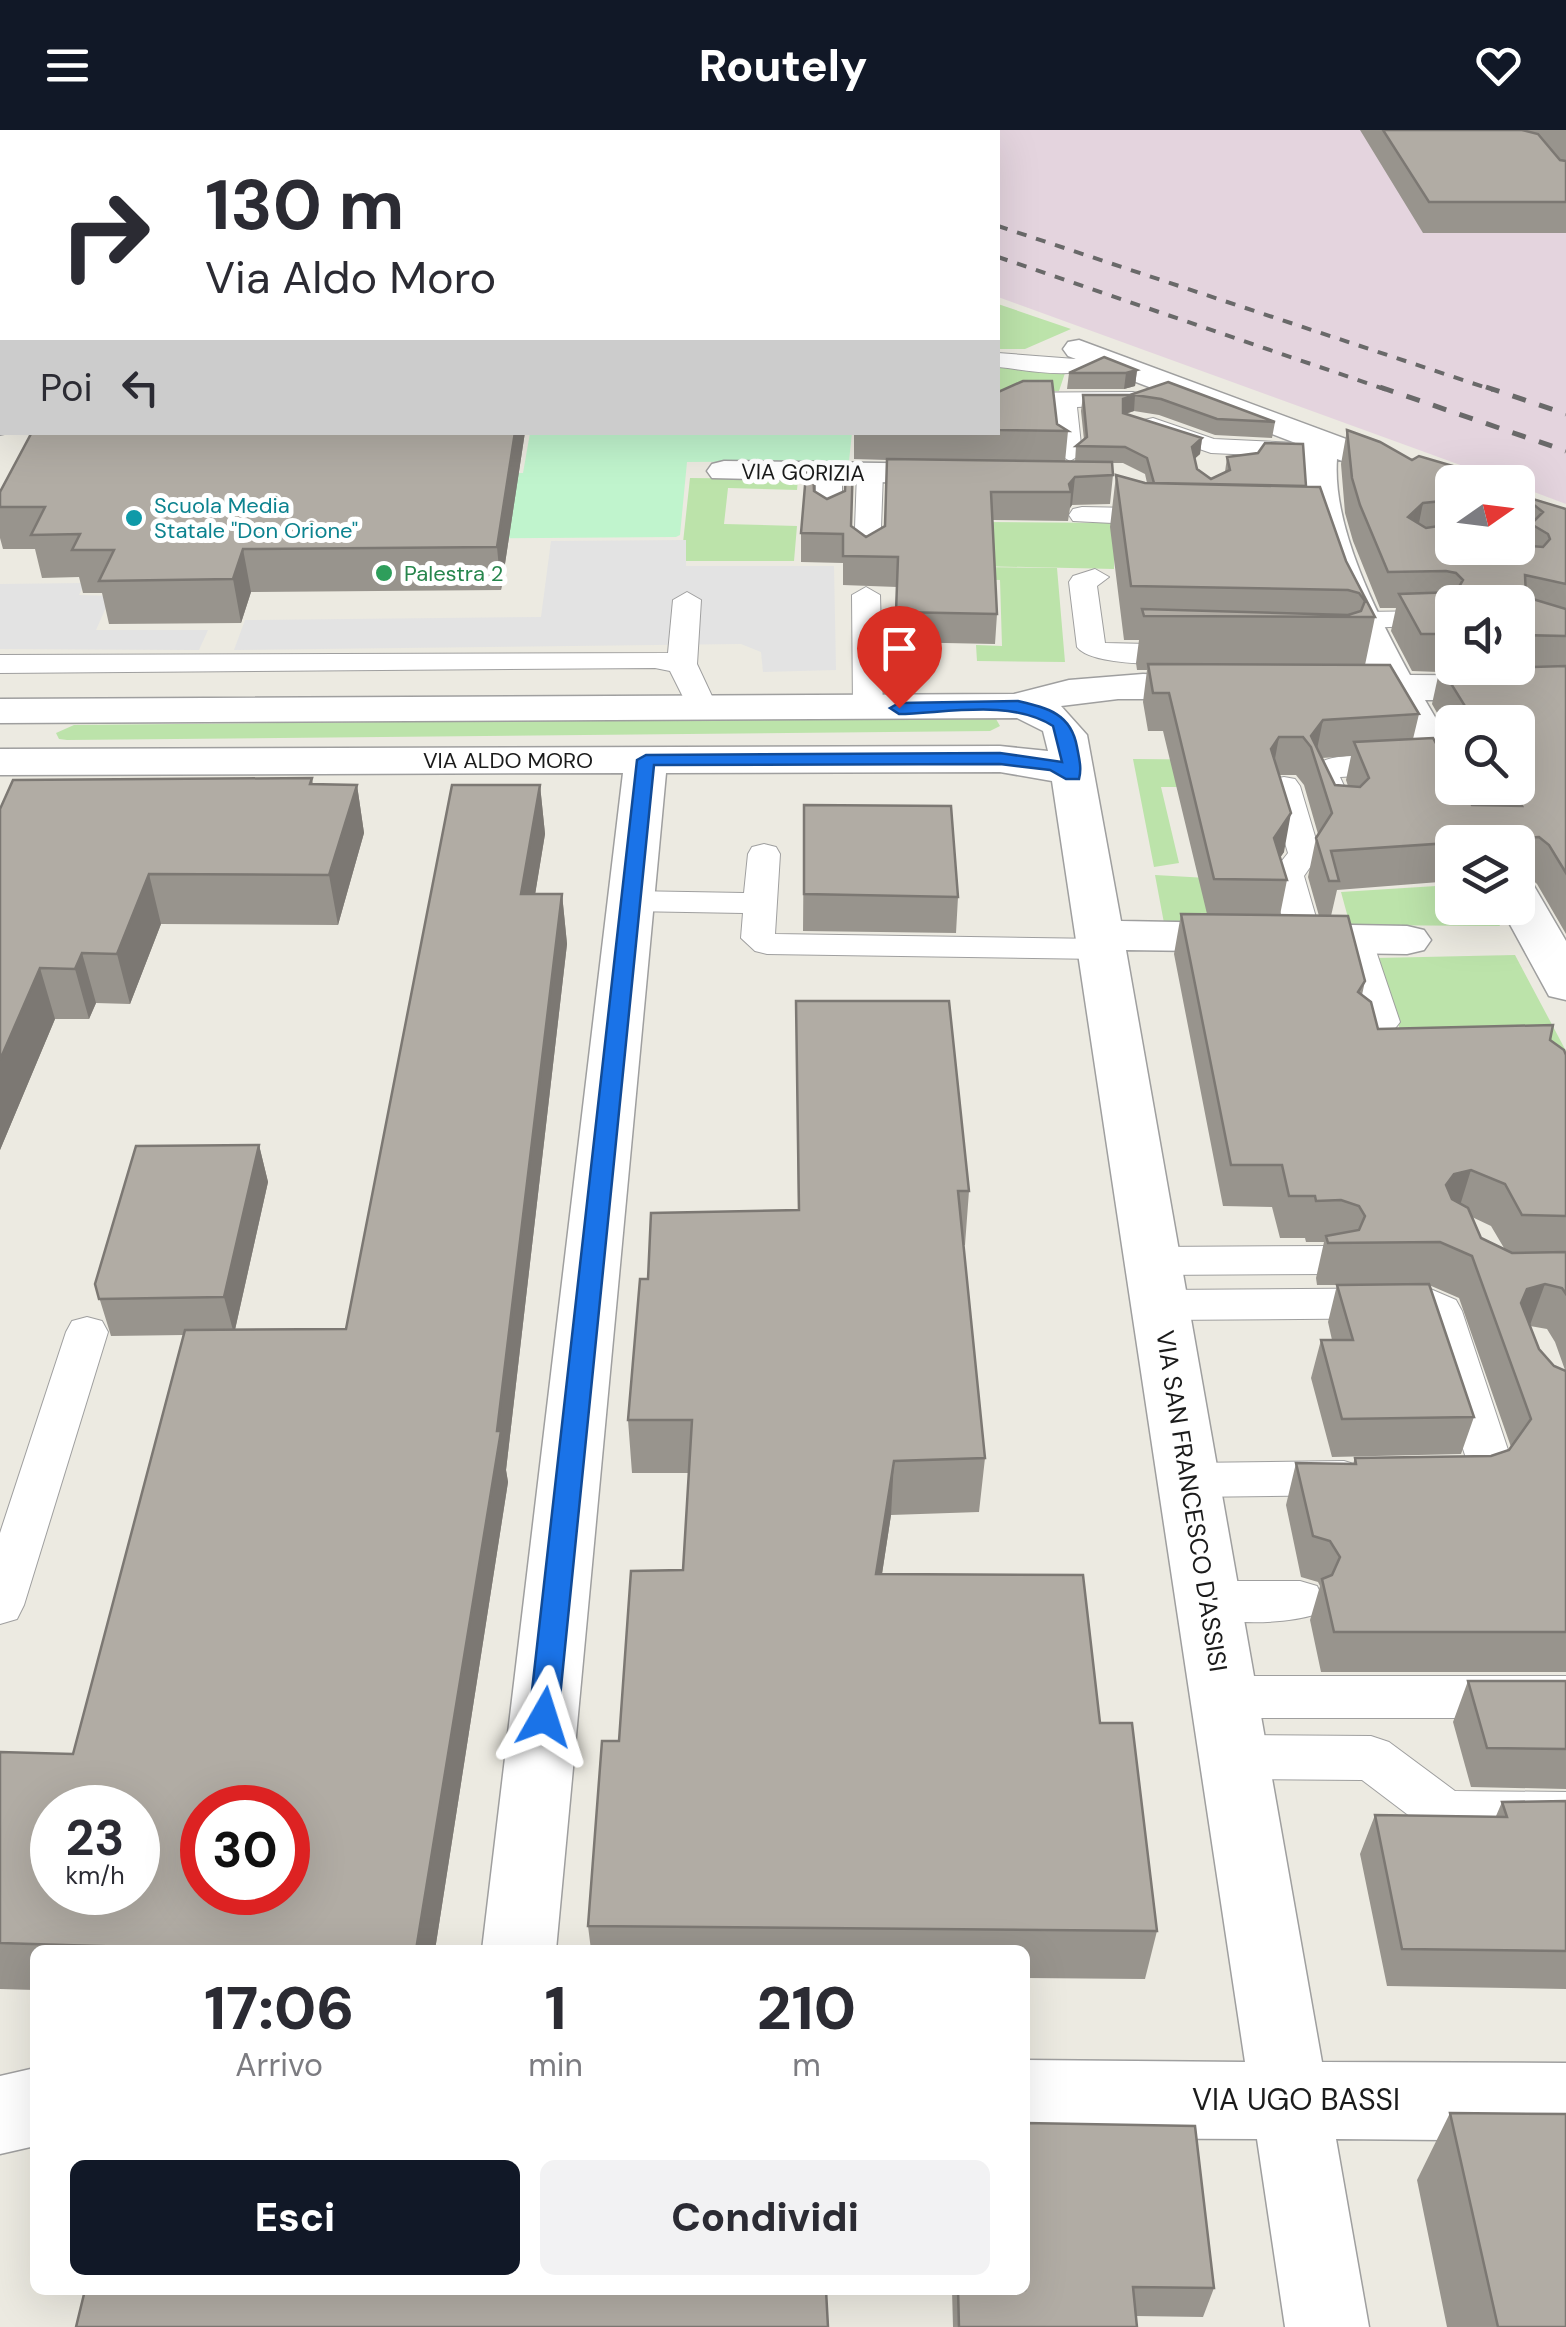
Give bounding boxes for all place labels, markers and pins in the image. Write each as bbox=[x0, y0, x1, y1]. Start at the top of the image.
place label: Scuola Media Statale "Don Orione" bbox=[154, 491, 358, 545]
marker: Scuola Media Statale "Don Orione" bbox=[123, 507, 145, 529]
place label: Palestra 2 bbox=[404, 559, 503, 588]
marker: Palestra 2 bbox=[373, 562, 395, 584]
pin bbox=[857, 606, 942, 709]

